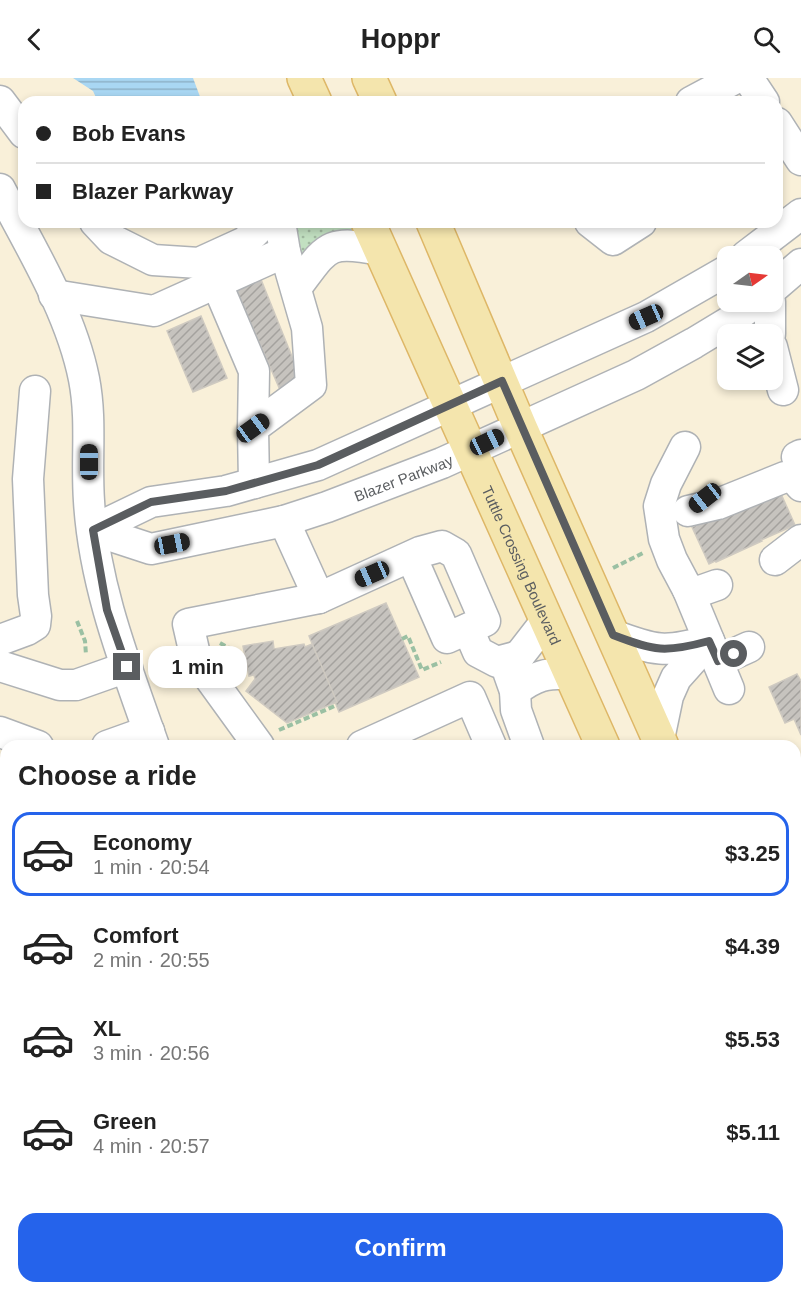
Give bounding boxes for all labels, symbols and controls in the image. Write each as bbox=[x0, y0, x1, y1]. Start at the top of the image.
icon: back bbox=[18, 23, 51, 56]
icon: search bbox=[750, 23, 783, 56]
text: Hoppr bbox=[361, 24, 440, 54]
text: Bob Evans bbox=[72, 121, 186, 146]
text: Blazer Parkway bbox=[72, 179, 233, 204]
north arrow bbox=[717, 246, 783, 312]
map controls bbox=[717, 246, 783, 390]
car bbox=[626, 301, 666, 333]
button: layers bbox=[717, 324, 783, 390]
car bbox=[233, 410, 273, 446]
car bbox=[467, 426, 507, 458]
car bbox=[80, 444, 98, 480]
street label: Blazer Parkway bbox=[352, 451, 456, 504]
car bbox=[685, 480, 725, 516]
street label: Tuttle Crossing Boulevard bbox=[479, 483, 565, 647]
car bbox=[153, 532, 191, 556]
car bbox=[352, 558, 392, 590]
route start bbox=[720, 640, 747, 667]
callout: 1 min bbox=[148, 646, 247, 688]
route end bbox=[113, 653, 140, 680]
text: 1 min bbox=[171, 656, 224, 678]
text: Choose a ride bbox=[18, 761, 197, 791]
icon: car bbox=[21, 827, 75, 881]
text: Economy bbox=[93, 830, 192, 855]
text: $3.25 bbox=[725, 841, 780, 866]
text: 1 min · 20:54 bbox=[93, 856, 210, 878]
icon: car bbox=[21, 920, 75, 974]
text: Comfort bbox=[93, 923, 179, 948]
text: $4.39 bbox=[725, 934, 780, 959]
text: 2 min · 20:55 bbox=[93, 949, 210, 971]
icon: car bbox=[21, 1013, 75, 1067]
text: XL bbox=[93, 1016, 121, 1041]
text: $5.53 bbox=[725, 1027, 780, 1052]
text: 3 min · 20:56 bbox=[93, 1042, 210, 1064]
icon: car bbox=[21, 1106, 75, 1160]
text: Green bbox=[93, 1109, 157, 1134]
text: $5.11 bbox=[726, 1120, 780, 1145]
text: 4 min · 20:57 bbox=[93, 1135, 210, 1157]
button: Confirm bbox=[18, 1213, 783, 1282]

